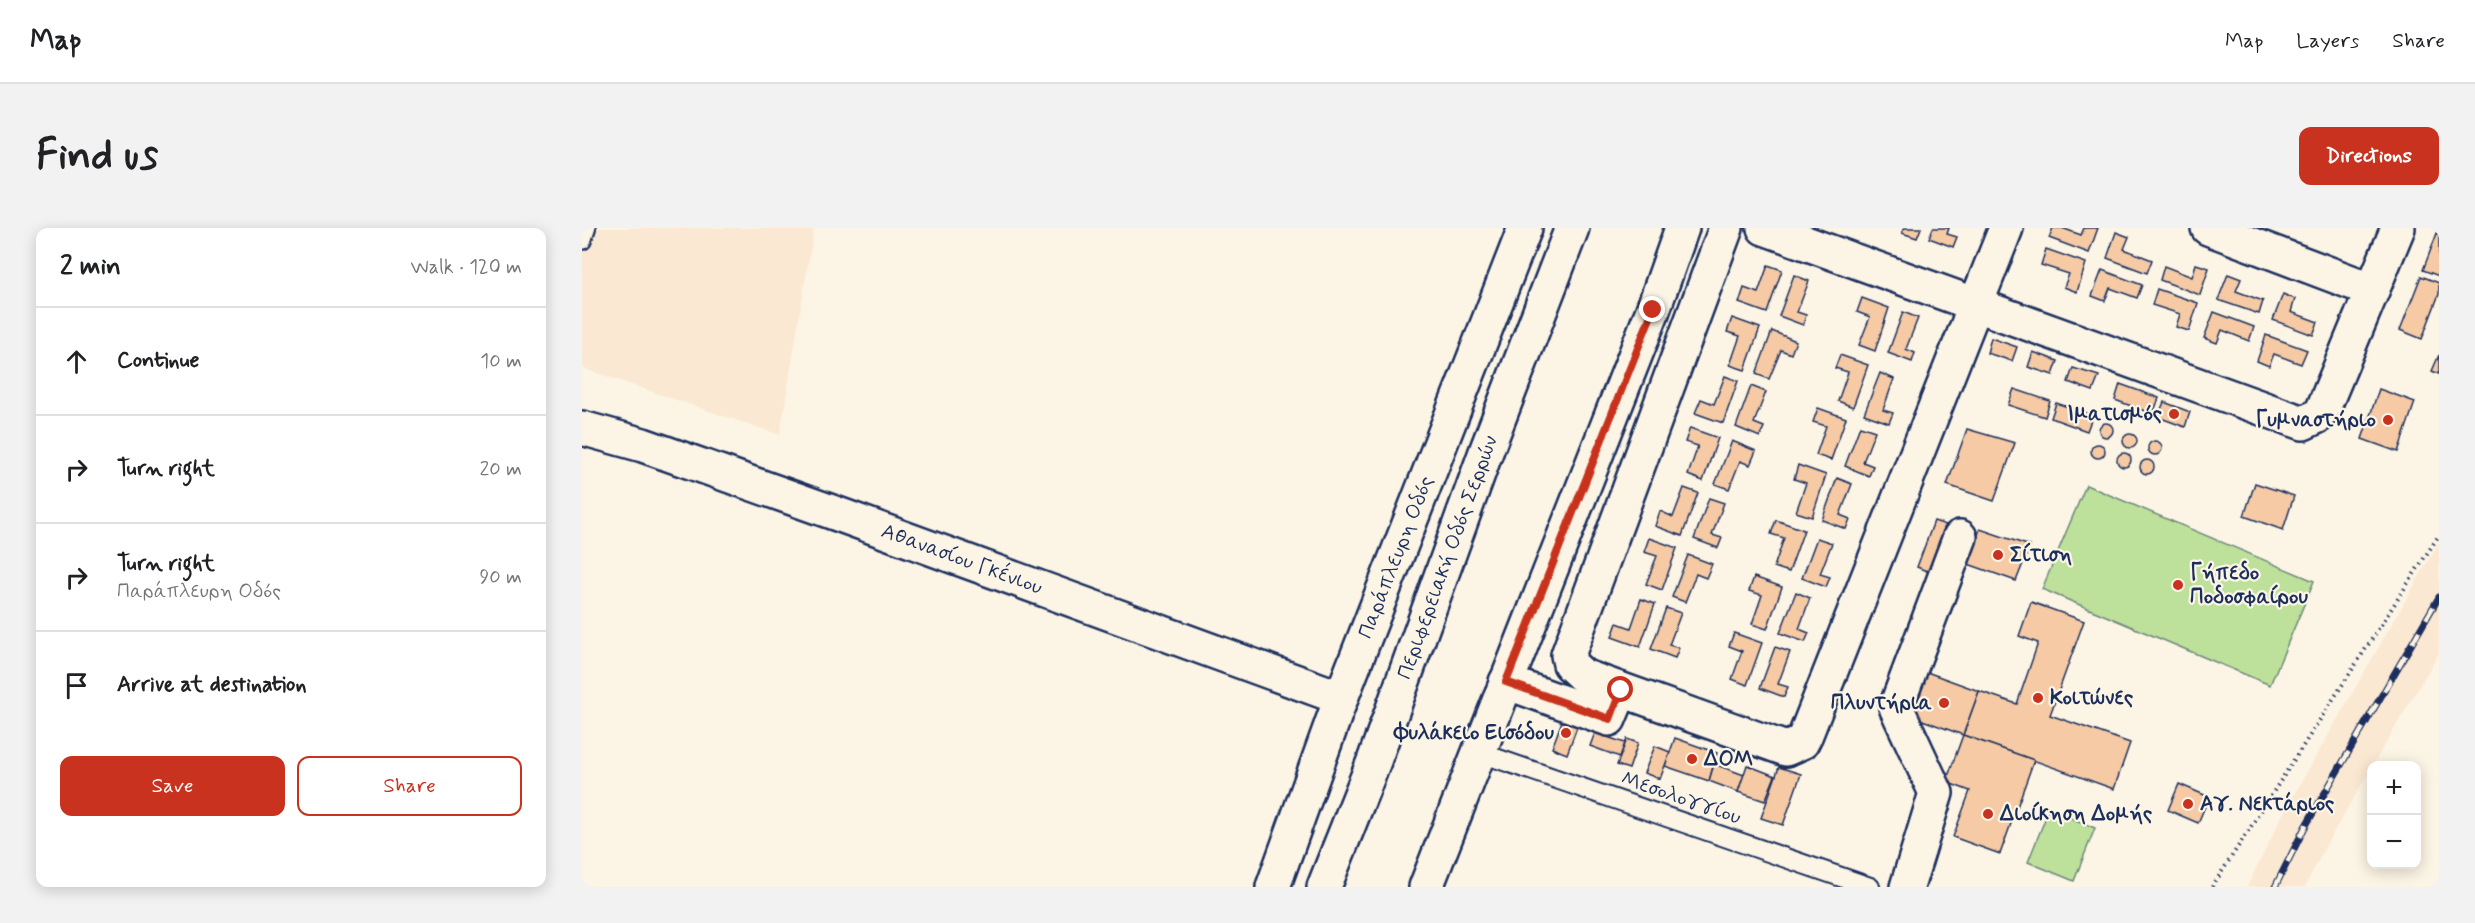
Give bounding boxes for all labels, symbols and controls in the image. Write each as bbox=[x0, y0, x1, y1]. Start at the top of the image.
text: Map bbox=[30, 23, 81, 60]
text: Map bbox=[2225, 27, 2263, 55]
text: Layers bbox=[2296, 27, 2359, 55]
text: Share bbox=[2392, 27, 2445, 55]
button: Directions bbox=[2299, 127, 2439, 185]
text: Find us bbox=[36, 129, 158, 184]
text: 2 min bbox=[60, 250, 121, 284]
text: Walk · 120 m bbox=[411, 254, 522, 281]
route end bbox=[1639, 296, 1665, 322]
icon: ahead bbox=[60, 345, 93, 378]
text: Continue bbox=[117, 347, 199, 375]
text: 10 m bbox=[480, 348, 522, 375]
place label: Ιματισμός bbox=[2067, 400, 2162, 428]
place label: Γυμναστήριο bbox=[2256, 406, 2376, 434]
marker: Ιματισμός bbox=[2167, 407, 2181, 421]
marker: Γυμναστήριο bbox=[2381, 413, 2395, 427]
street label: Περιφερειακή Οδός Σερρών bbox=[1391, 431, 1505, 683]
icon: right bbox=[60, 453, 93, 486]
text: Turn right bbox=[117, 455, 215, 483]
text: 20 m bbox=[479, 456, 522, 483]
street label: Παράπλευρη Οδός bbox=[1352, 472, 1441, 643]
street label: Αθανασίου Γκένιου bbox=[877, 517, 1046, 602]
place label: Σίτιση bbox=[2010, 541, 2072, 569]
marker: Σίτιση bbox=[1991, 548, 2005, 562]
text: Turn right bbox=[117, 550, 215, 578]
place label: Γήπεδο Ποδοσφαίρου bbox=[2190, 559, 2308, 611]
icon: right bbox=[60, 561, 93, 594]
text: 90 m bbox=[479, 564, 522, 591]
text: Παράπλευρη Οδός bbox=[117, 578, 281, 605]
marker: Γήπεδο Ποδοσφαίρου bbox=[2171, 578, 2185, 592]
icon: arrive bbox=[60, 669, 93, 702]
text: Arrive at destination bbox=[117, 671, 307, 699]
route start bbox=[1607, 676, 1633, 702]
place label: Κοιτώνες bbox=[2050, 684, 2133, 712]
place label: Πλυντήρια bbox=[1831, 689, 1933, 717]
marker: Κοιτώνες bbox=[2031, 691, 2045, 705]
marker: Πλυντήρια bbox=[1937, 696, 1951, 710]
place label: Φυλάκειο Εισόδου bbox=[1393, 719, 1555, 747]
marker: Φυλάκειο Εισόδου bbox=[1559, 726, 1573, 740]
place label: ΔΟΜ bbox=[1703, 745, 1753, 773]
marker: ΔΟΜ bbox=[1685, 752, 1699, 766]
button: Save bbox=[60, 756, 285, 816]
button: Share bbox=[297, 756, 522, 816]
map controls bbox=[2367, 761, 2421, 869]
button: + bbox=[2367, 761, 2421, 815]
street label: Μεσολογγίου bbox=[1617, 764, 1745, 832]
place label: Αγ. Νεκτάριος bbox=[2200, 790, 2334, 818]
marker: Αγ. Νεκτάριος bbox=[2181, 797, 2195, 811]
place label: Διοίκηση Δομής bbox=[1999, 800, 2152, 828]
marker: Διοίκηση Δομής bbox=[1981, 807, 1995, 821]
button: − bbox=[2367, 815, 2421, 869]

